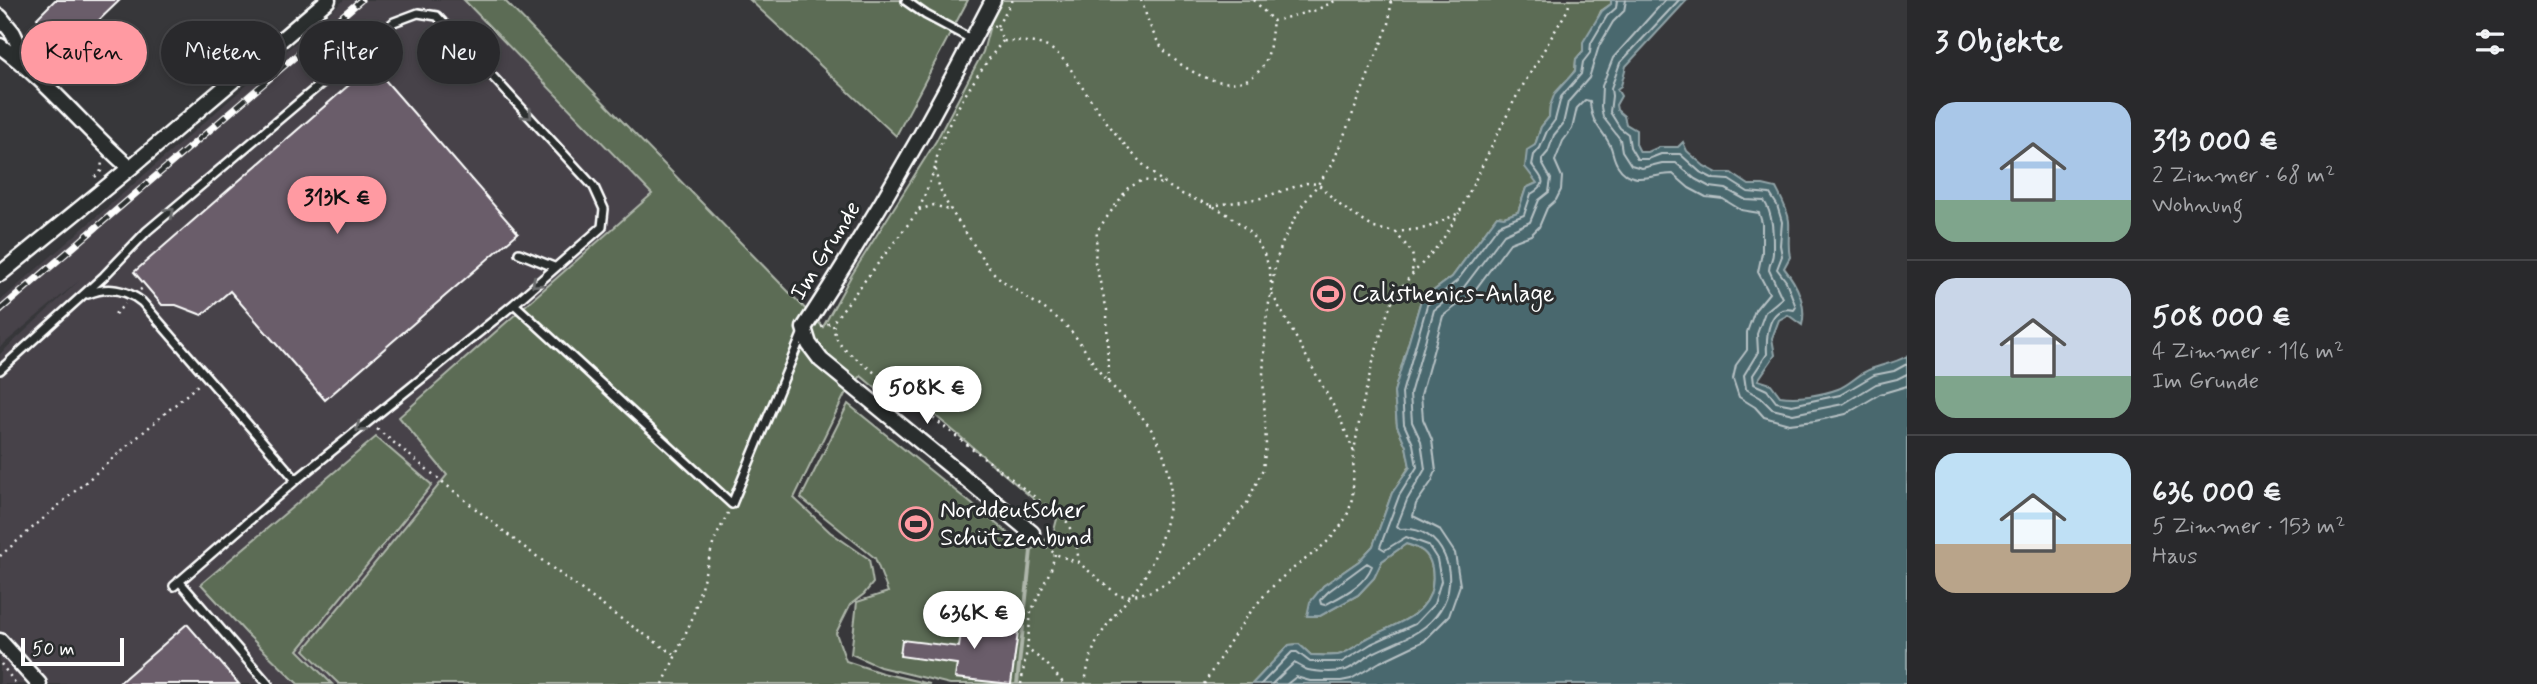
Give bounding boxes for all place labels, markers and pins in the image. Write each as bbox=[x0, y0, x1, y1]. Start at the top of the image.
pin: 313K € bbox=[280, 176, 394, 236]
sports icon: Calisthenics-Anlage bbox=[1309, 275, 1347, 313]
place label: Calisthenics-Anlage bbox=[1352, 279, 1554, 312]
pin: 508K € bbox=[870, 366, 984, 426]
place label: Norddeutscher Schützenbund bbox=[940, 495, 1092, 554]
sports icon: Norddeutscher Schützenbund bbox=[897, 505, 935, 543]
pin: 636K € bbox=[917, 592, 1031, 651]

